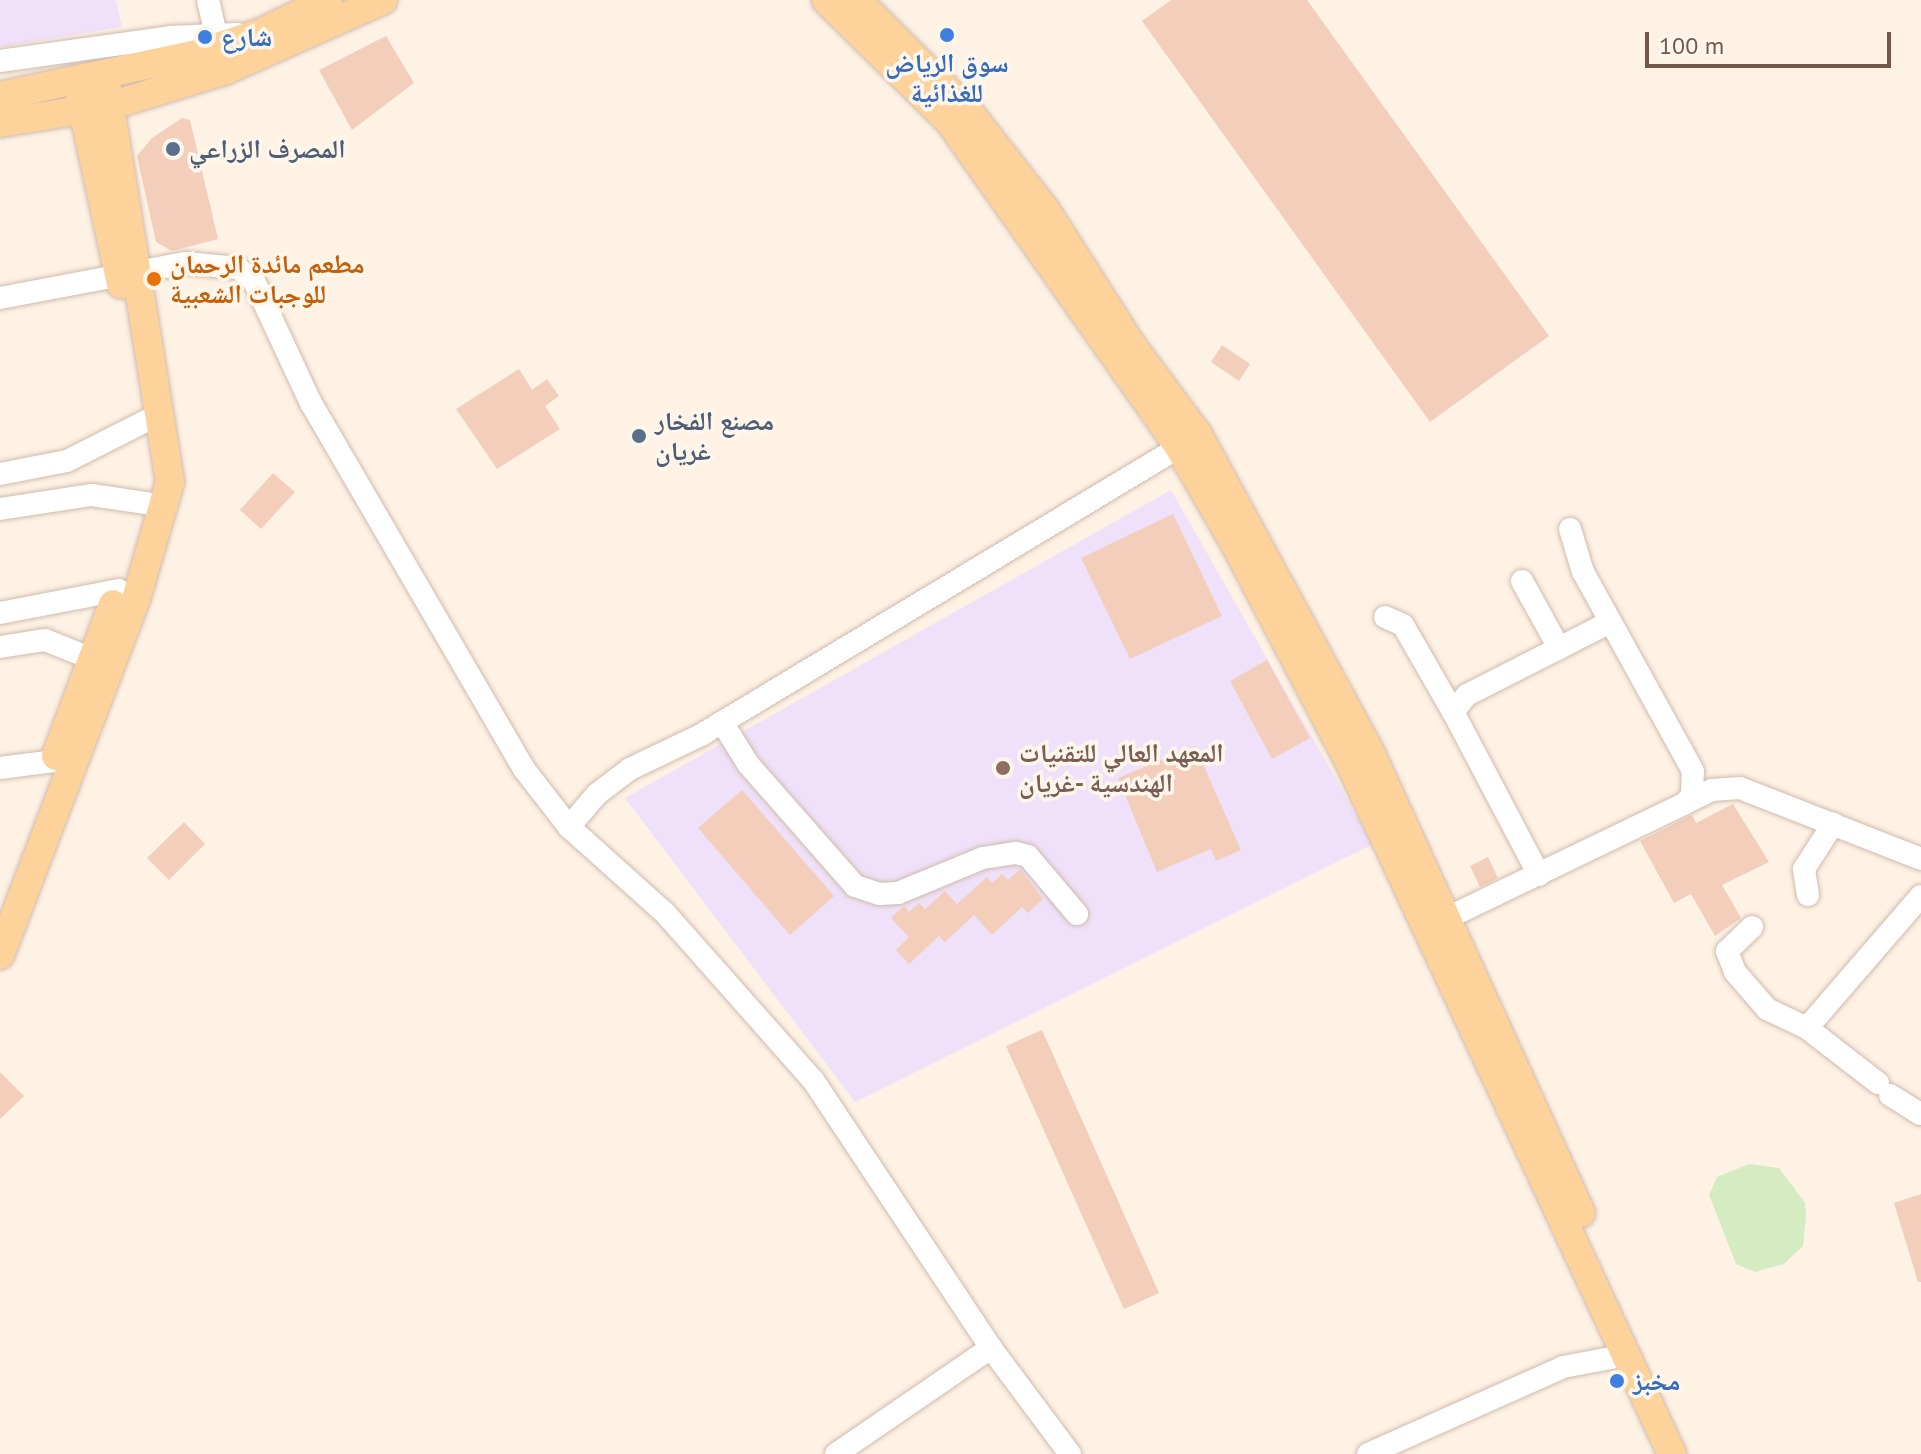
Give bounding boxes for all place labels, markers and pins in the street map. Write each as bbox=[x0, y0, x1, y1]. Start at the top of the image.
place label: شارع bbox=[221, 21, 272, 53]
marker: سوق الرياض للغذائية bbox=[938, 26, 956, 44]
marker: شارع bbox=[196, 28, 214, 46]
place label: سوق الرياض للغذائية bbox=[885, 47, 1009, 108]
place label: المصرف الزراعي bbox=[189, 133, 346, 165]
marker: المصرف الزراعي bbox=[164, 140, 182, 158]
place label: مطعم مائدة الرحمان للوجبات الشعبية bbox=[170, 248, 365, 310]
marker: مطعم مائدة الرحمان للوجبات الشعبية bbox=[145, 270, 163, 288]
place label: مصنع الفخار غريان bbox=[655, 405, 774, 466]
marker: مصنع الفخار غريان bbox=[630, 427, 648, 445]
place label: المعهد العالي للتقنيات الهندسية -غريان bbox=[1019, 737, 1224, 798]
marker: المعهد العالي للتقنيات الهندسية -غريان bbox=[994, 759, 1012, 777]
place label: مخبز bbox=[1633, 1365, 1680, 1397]
marker: مخبز bbox=[1608, 1372, 1626, 1390]

